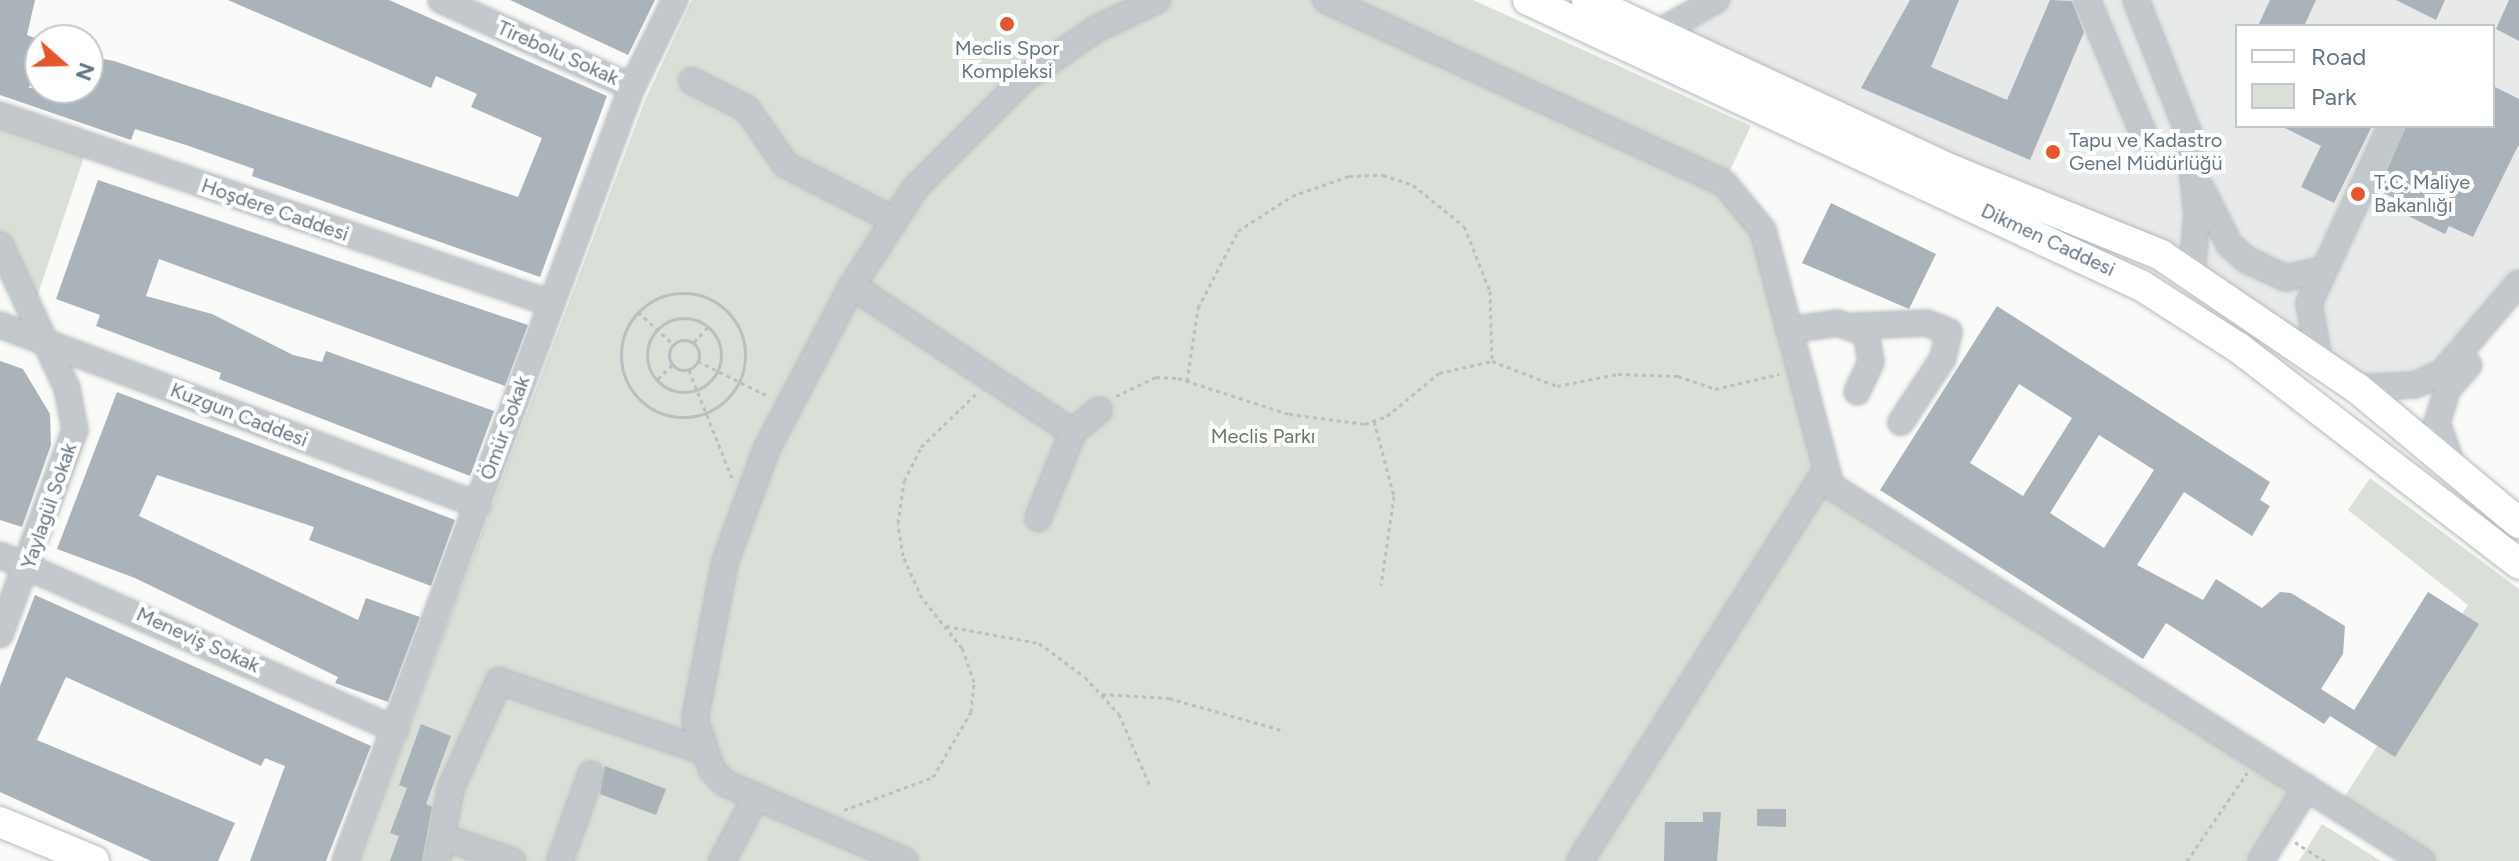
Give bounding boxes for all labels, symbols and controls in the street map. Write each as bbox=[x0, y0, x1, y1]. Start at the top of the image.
marker: Meclis Spor Kompleksi bbox=[998, 15, 1016, 33]
street label: Tirebolu Sokak bbox=[494, 16, 622, 90]
north arrow bbox=[24, 24, 104, 104]
legend bbox=[2235, 24, 2495, 128]
place label: Meclis Spor Kompleksi bbox=[955, 36, 1059, 83]
text: Road bbox=[2311, 42, 2366, 71]
text: N bbox=[70, 59, 101, 84]
text: Park bbox=[2311, 82, 2357, 111]
place label: Tapu ve Kadastro Genel Müdürlüğü bbox=[2069, 128, 2223, 175]
marker: Tapu ve Kadastro Genel Müdürlüğü bbox=[2044, 143, 2062, 161]
place label: T.C. Maliye Bakanlığı bbox=[2374, 170, 2470, 217]
street label: Hoşdere Caddesi bbox=[198, 174, 352, 246]
marker: T.C. Maliye Bakanlığı bbox=[2349, 185, 2367, 203]
street label: Dikmen Caddesi bbox=[1977, 198, 2119, 282]
street label: Ömür Sokak bbox=[475, 373, 535, 483]
street label: Kuzgun Caddesi bbox=[167, 378, 311, 452]
park label: Meclis Parkı bbox=[1211, 424, 1315, 448]
street label: Yaylagül Sokak bbox=[16, 440, 82, 572]
street label: Meneviş Sokak bbox=[133, 602, 263, 678]

